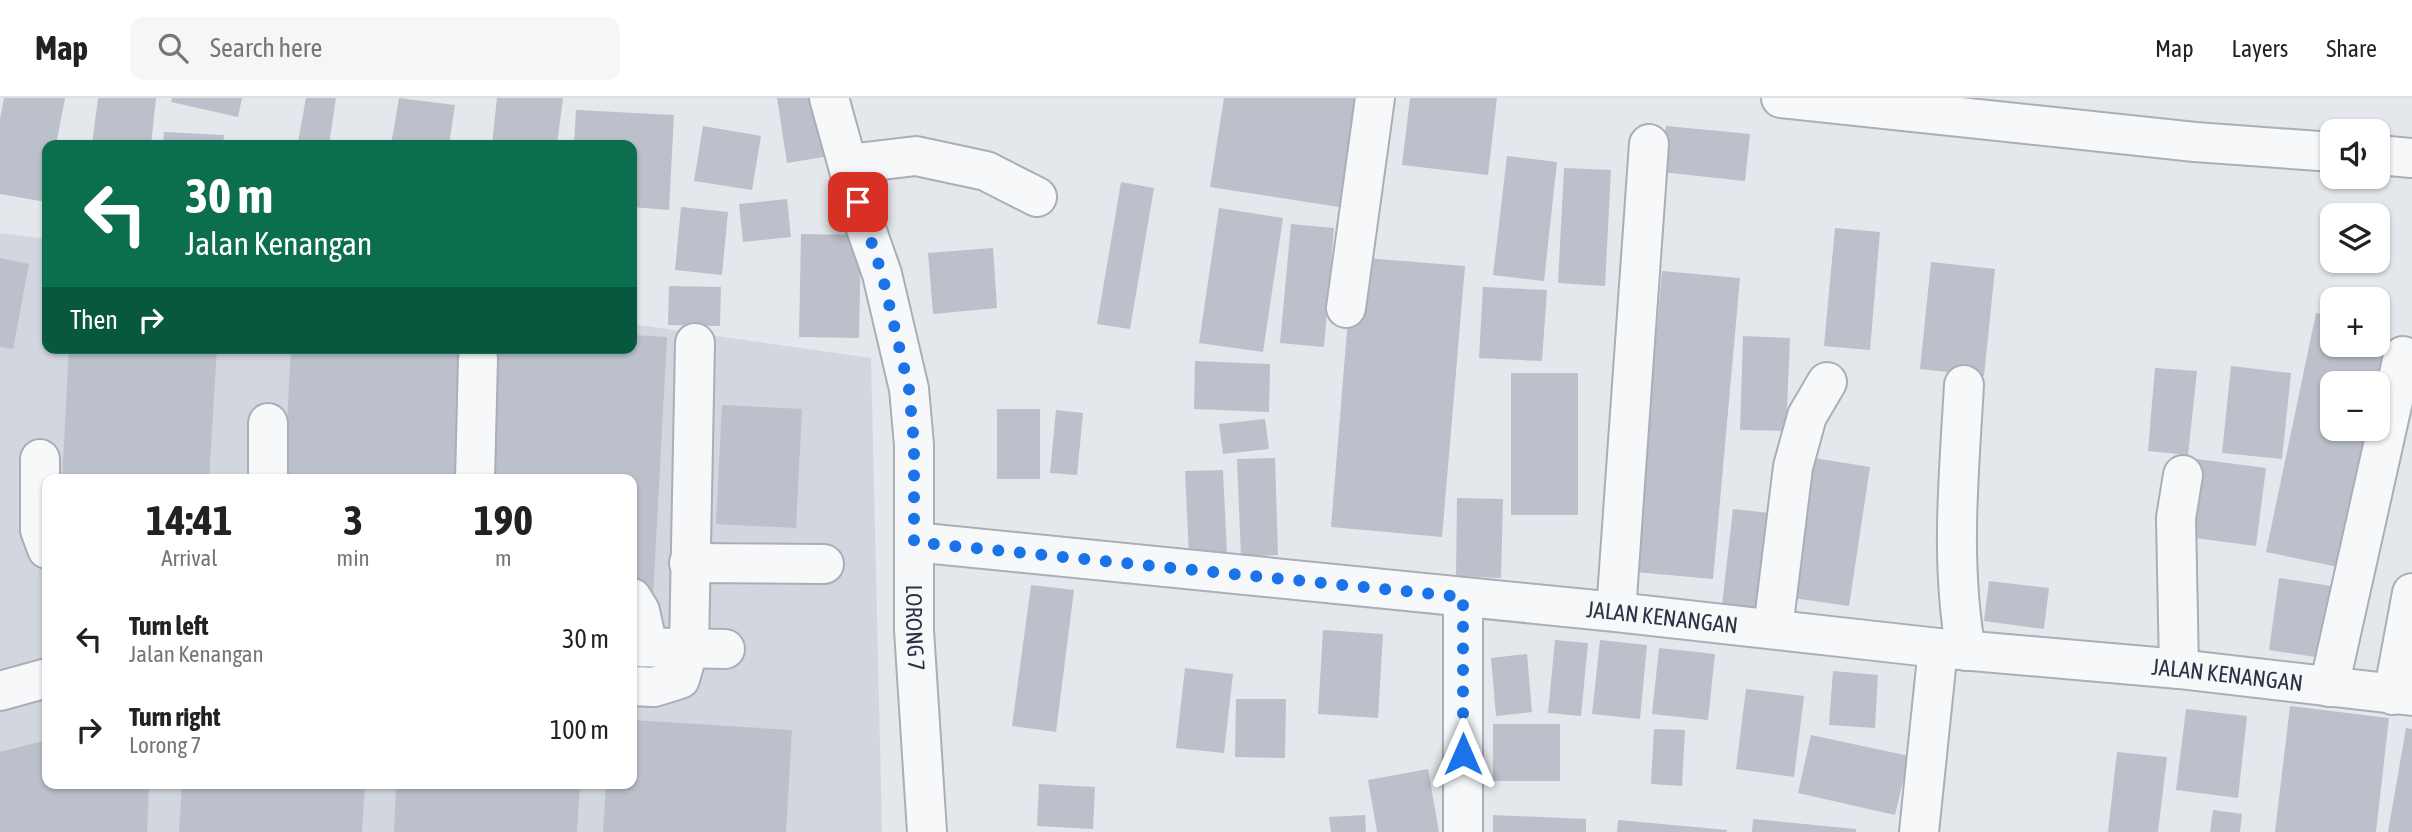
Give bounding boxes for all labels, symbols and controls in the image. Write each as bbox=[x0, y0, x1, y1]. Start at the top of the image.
search box bbox=[130, 17, 620, 80]
text: Map bbox=[35, 29, 88, 67]
icon: search bbox=[154, 29, 192, 67]
text: Search here bbox=[210, 33, 322, 63]
text: Map bbox=[2155, 35, 2194, 62]
text: Layers bbox=[2232, 35, 2288, 62]
text: Share bbox=[2326, 35, 2377, 62]
map controls bbox=[2320, 119, 2390, 441]
button: sound bbox=[2320, 119, 2390, 189]
text: 30 m bbox=[185, 167, 273, 223]
icon: left bbox=[70, 168, 161, 259]
pin bbox=[828, 172, 888, 232]
icon: arrive bbox=[839, 183, 877, 221]
button: layers bbox=[2320, 203, 2390, 273]
text: Jalan Kenangan bbox=[185, 225, 372, 262]
button: + bbox=[2320, 287, 2390, 357]
icon: right bbox=[132, 301, 170, 339]
text: Then bbox=[70, 305, 118, 335]
button: − bbox=[2320, 371, 2390, 441]
text: 14:41 bbox=[146, 496, 233, 544]
text: 3 bbox=[343, 496, 363, 544]
text: 190 bbox=[474, 496, 533, 544]
text: Arrival bbox=[161, 545, 217, 571]
text: min bbox=[337, 545, 370, 571]
text: m bbox=[495, 545, 512, 571]
street label: LORONG 7 bbox=[901, 585, 930, 672]
street label: JALAN KENANGAN bbox=[1585, 596, 1739, 639]
text: Turn left bbox=[129, 611, 209, 641]
icon: left bbox=[70, 620, 108, 658]
text: 30 m bbox=[562, 624, 609, 654]
text: Jalan Kenangan bbox=[129, 641, 264, 667]
street label: JALAN KENANGAN bbox=[2150, 654, 2304, 696]
text: Turn right bbox=[129, 702, 220, 732]
icon: right bbox=[70, 711, 108, 749]
text: 100 m bbox=[550, 715, 609, 745]
position arrow bbox=[1426, 717, 1500, 791]
text: Lorong 7 bbox=[129, 732, 201, 758]

